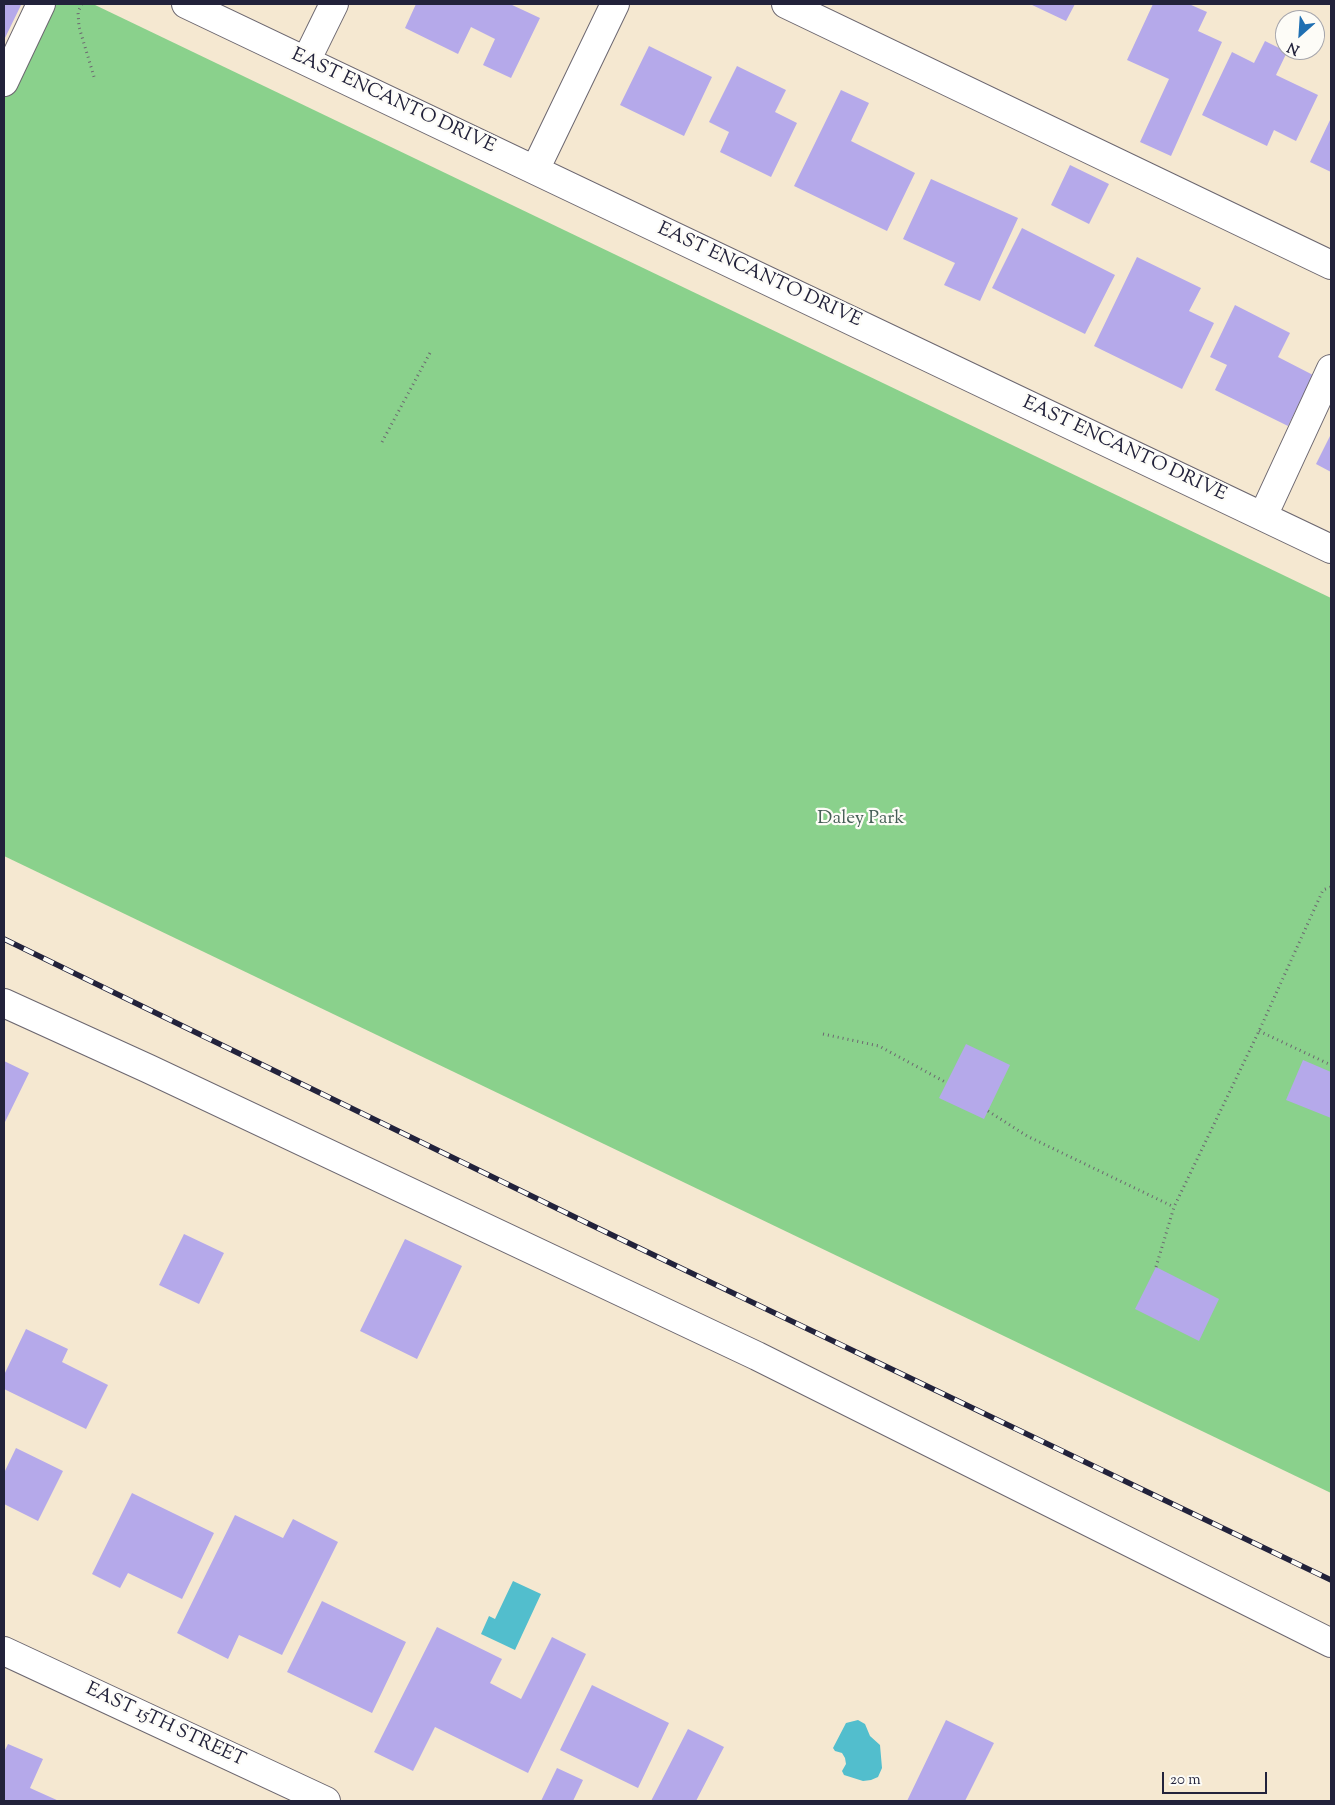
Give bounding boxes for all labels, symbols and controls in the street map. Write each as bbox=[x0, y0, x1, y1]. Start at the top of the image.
north arrow bbox=[1275, 10, 1325, 60]
text: N bbox=[1284, 36, 1303, 59]
street label: EAST ENCANTO DRIVE bbox=[287, 45, 499, 159]
street label: EAST ENCANTO DRIVE bbox=[653, 219, 865, 333]
street label: EAST ENCANTO DRIVE bbox=[1018, 393, 1230, 507]
park label: Daley Park bbox=[817, 809, 905, 831]
street label: EAST 15TH STREET bbox=[81, 1679, 249, 1773]
scale bar bbox=[1165, 1762, 1270, 1794]
text: 20 m bbox=[1170, 1770, 1201, 1791]

